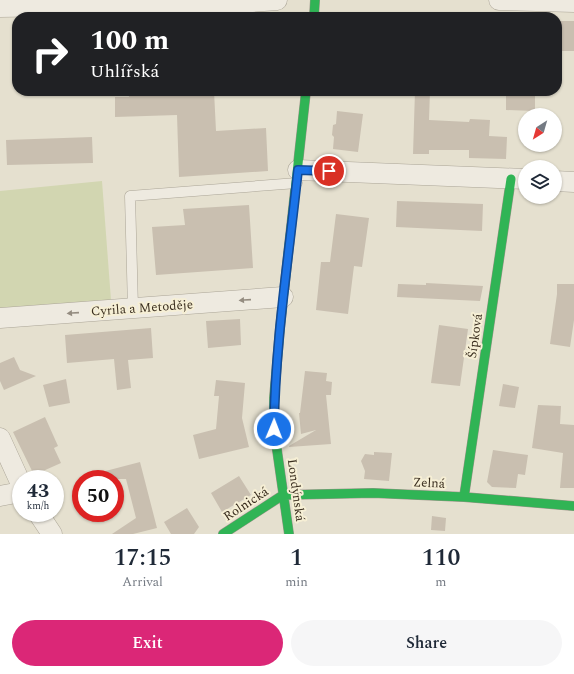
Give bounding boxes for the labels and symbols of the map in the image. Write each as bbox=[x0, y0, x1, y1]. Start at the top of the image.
north arrow bbox=[518, 108, 562, 152]
pin bbox=[312, 154, 346, 188]
street label: Cyrila a Metoděje bbox=[90, 294, 194, 322]
one-way arrow bbox=[238, 297, 251, 304]
one-way arrow bbox=[67, 309, 79, 316]
street label: Šípková bbox=[462, 312, 488, 360]
position arrow bbox=[253, 408, 295, 450]
street label: Londýnská bbox=[282, 457, 310, 523]
speed limit sign: 50 bbox=[72, 470, 124, 522]
street label: Zelná bbox=[412, 472, 446, 494]
street label: Rolnická bbox=[219, 481, 273, 526]

